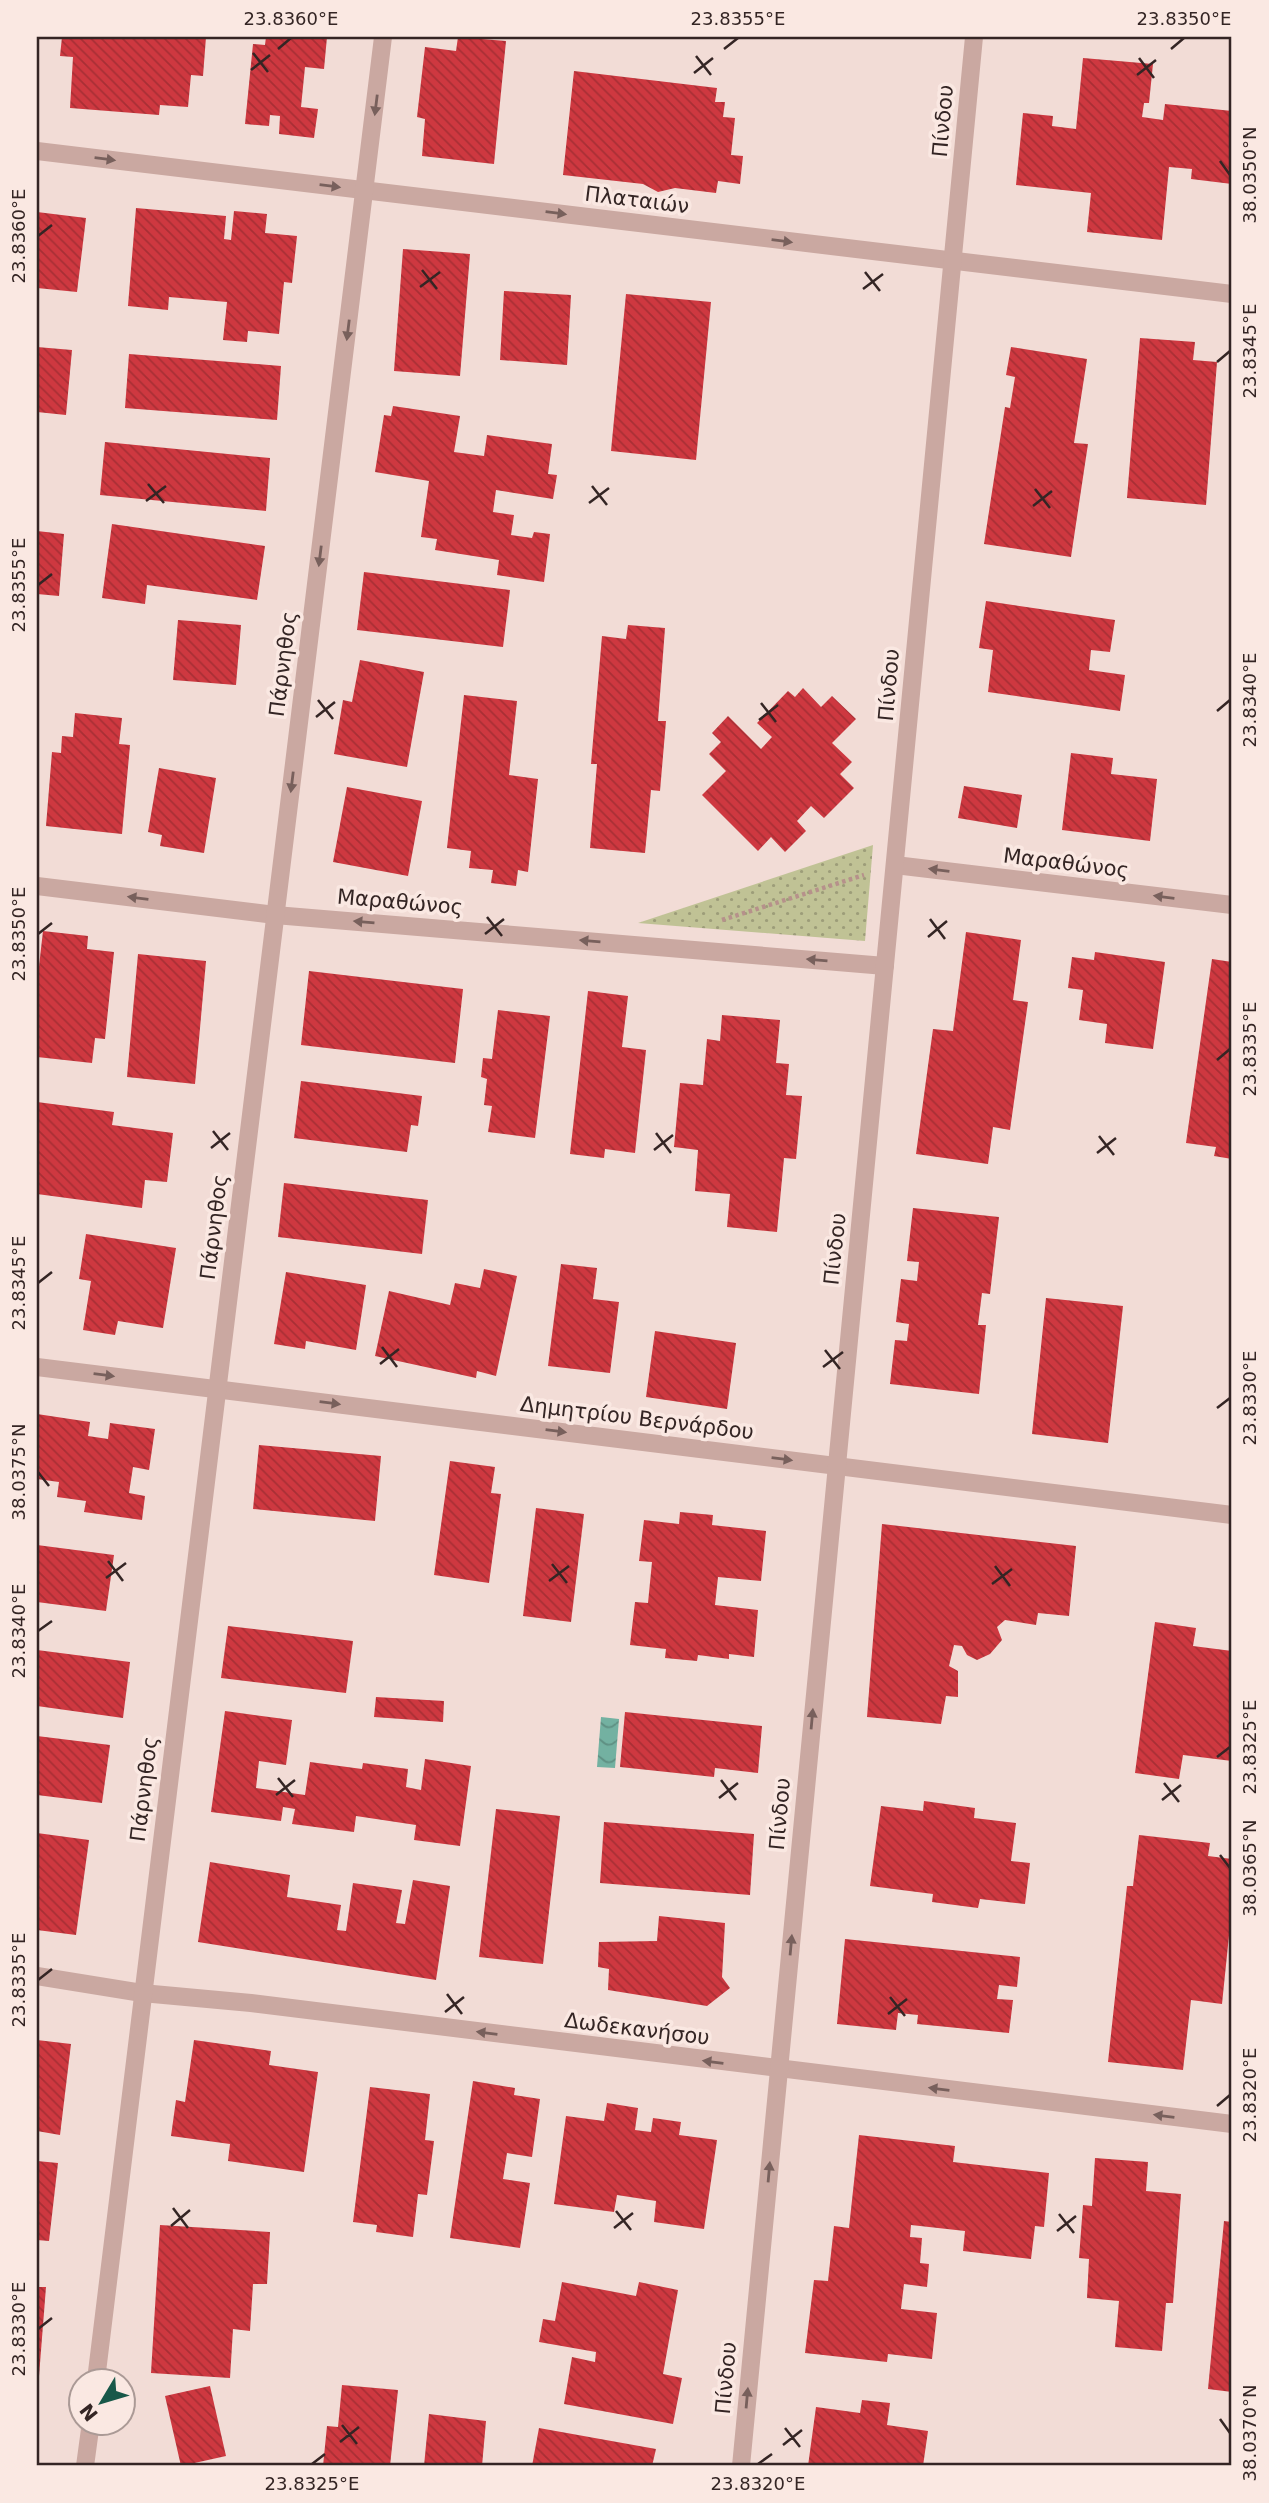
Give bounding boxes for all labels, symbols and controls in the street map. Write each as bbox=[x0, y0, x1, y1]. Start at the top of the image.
text: 23.8360°E bbox=[244, 8, 338, 29]
text: 23.8355°E bbox=[691, 8, 785, 29]
text: 23.8350°E bbox=[1137, 8, 1231, 29]
street label: Πίνδου bbox=[928, 84, 958, 158]
one-way arrow bbox=[370, 94, 381, 116]
text: 38.0350°N bbox=[1239, 127, 1260, 223]
one-way arrow bbox=[94, 154, 116, 165]
one-way arrow bbox=[320, 181, 342, 192]
street label: Πλαταιών bbox=[583, 182, 691, 218]
text: 23.8360°E bbox=[8, 189, 29, 283]
one-way arrow bbox=[545, 208, 567, 219]
one-way arrow bbox=[771, 235, 793, 246]
text: 23.8345°E bbox=[1239, 304, 1260, 398]
one-way arrow bbox=[343, 320, 354, 342]
text: 23.8355°E bbox=[8, 538, 29, 632]
one-way arrow bbox=[314, 545, 325, 567]
street label: Πάρνηθος bbox=[265, 610, 301, 718]
street label: Πίνδου bbox=[874, 648, 904, 722]
text: 23.8340°E bbox=[1239, 653, 1260, 747]
one-way arrow bbox=[286, 771, 297, 793]
street label: Μαραθώνος bbox=[1002, 843, 1130, 883]
one-way arrow bbox=[927, 865, 949, 876]
street label: Μαραθώνος bbox=[336, 885, 464, 919]
text: 23.8350°E bbox=[8, 887, 29, 981]
one-way arrow bbox=[1153, 892, 1175, 903]
one-way arrow bbox=[126, 893, 148, 904]
one-way arrow bbox=[352, 916, 374, 927]
one-way arrow bbox=[579, 935, 601, 946]
one-way arrow bbox=[806, 954, 828, 965]
text: 23.8335°E bbox=[1239, 1002, 1260, 1096]
street label: Πάρνηθος bbox=[196, 1173, 232, 1281]
street label: Πίνδου bbox=[819, 1212, 851, 1286]
text: 23.8345°E bbox=[8, 1236, 29, 1330]
text: 23.8330°E bbox=[1239, 1351, 1260, 1445]
one-way arrow bbox=[94, 1370, 116, 1381]
street label: Δημητρίου Βερνάρδου bbox=[519, 1392, 755, 1444]
one-way arrow bbox=[319, 1397, 341, 1408]
text: 38.0375°N bbox=[8, 1424, 29, 1520]
one-way arrow bbox=[545, 1425, 567, 1436]
one-way arrow bbox=[771, 1453, 793, 1464]
text: 23.8340°E bbox=[8, 1584, 29, 1678]
text: 23.8325°E bbox=[1239, 1700, 1260, 1794]
one-way arrow bbox=[807, 1708, 818, 1730]
street label: Πάρνηθος bbox=[126, 1735, 162, 1843]
street label: Πίνδου bbox=[765, 1777, 795, 1851]
text: 38.0365°N bbox=[1239, 1820, 1260, 1916]
text: 23.8335°E bbox=[8, 1933, 29, 2027]
one-way arrow bbox=[785, 1934, 796, 1956]
street label: Δωδεκανήσου bbox=[563, 2008, 711, 2050]
one-way arrow bbox=[476, 2027, 498, 2038]
text: 23.8320°E bbox=[1239, 2048, 1260, 2142]
one-way arrow bbox=[702, 2056, 724, 2067]
one-way arrow bbox=[927, 2083, 949, 2094]
one-way arrow bbox=[1153, 2110, 1175, 2121]
one-way arrow bbox=[764, 2161, 775, 2183]
text: 23.8330°E bbox=[8, 2282, 29, 2376]
street label: Πίνδου bbox=[711, 2341, 741, 2415]
north arrow bbox=[66, 2366, 136, 2436]
text: 38.0370°N bbox=[1239, 2385, 1260, 2481]
one-way arrow bbox=[742, 2387, 753, 2409]
text: N bbox=[75, 2399, 102, 2426]
text: 23.8325°E bbox=[265, 2473, 359, 2494]
text: 23.8320°E bbox=[711, 2473, 805, 2494]

